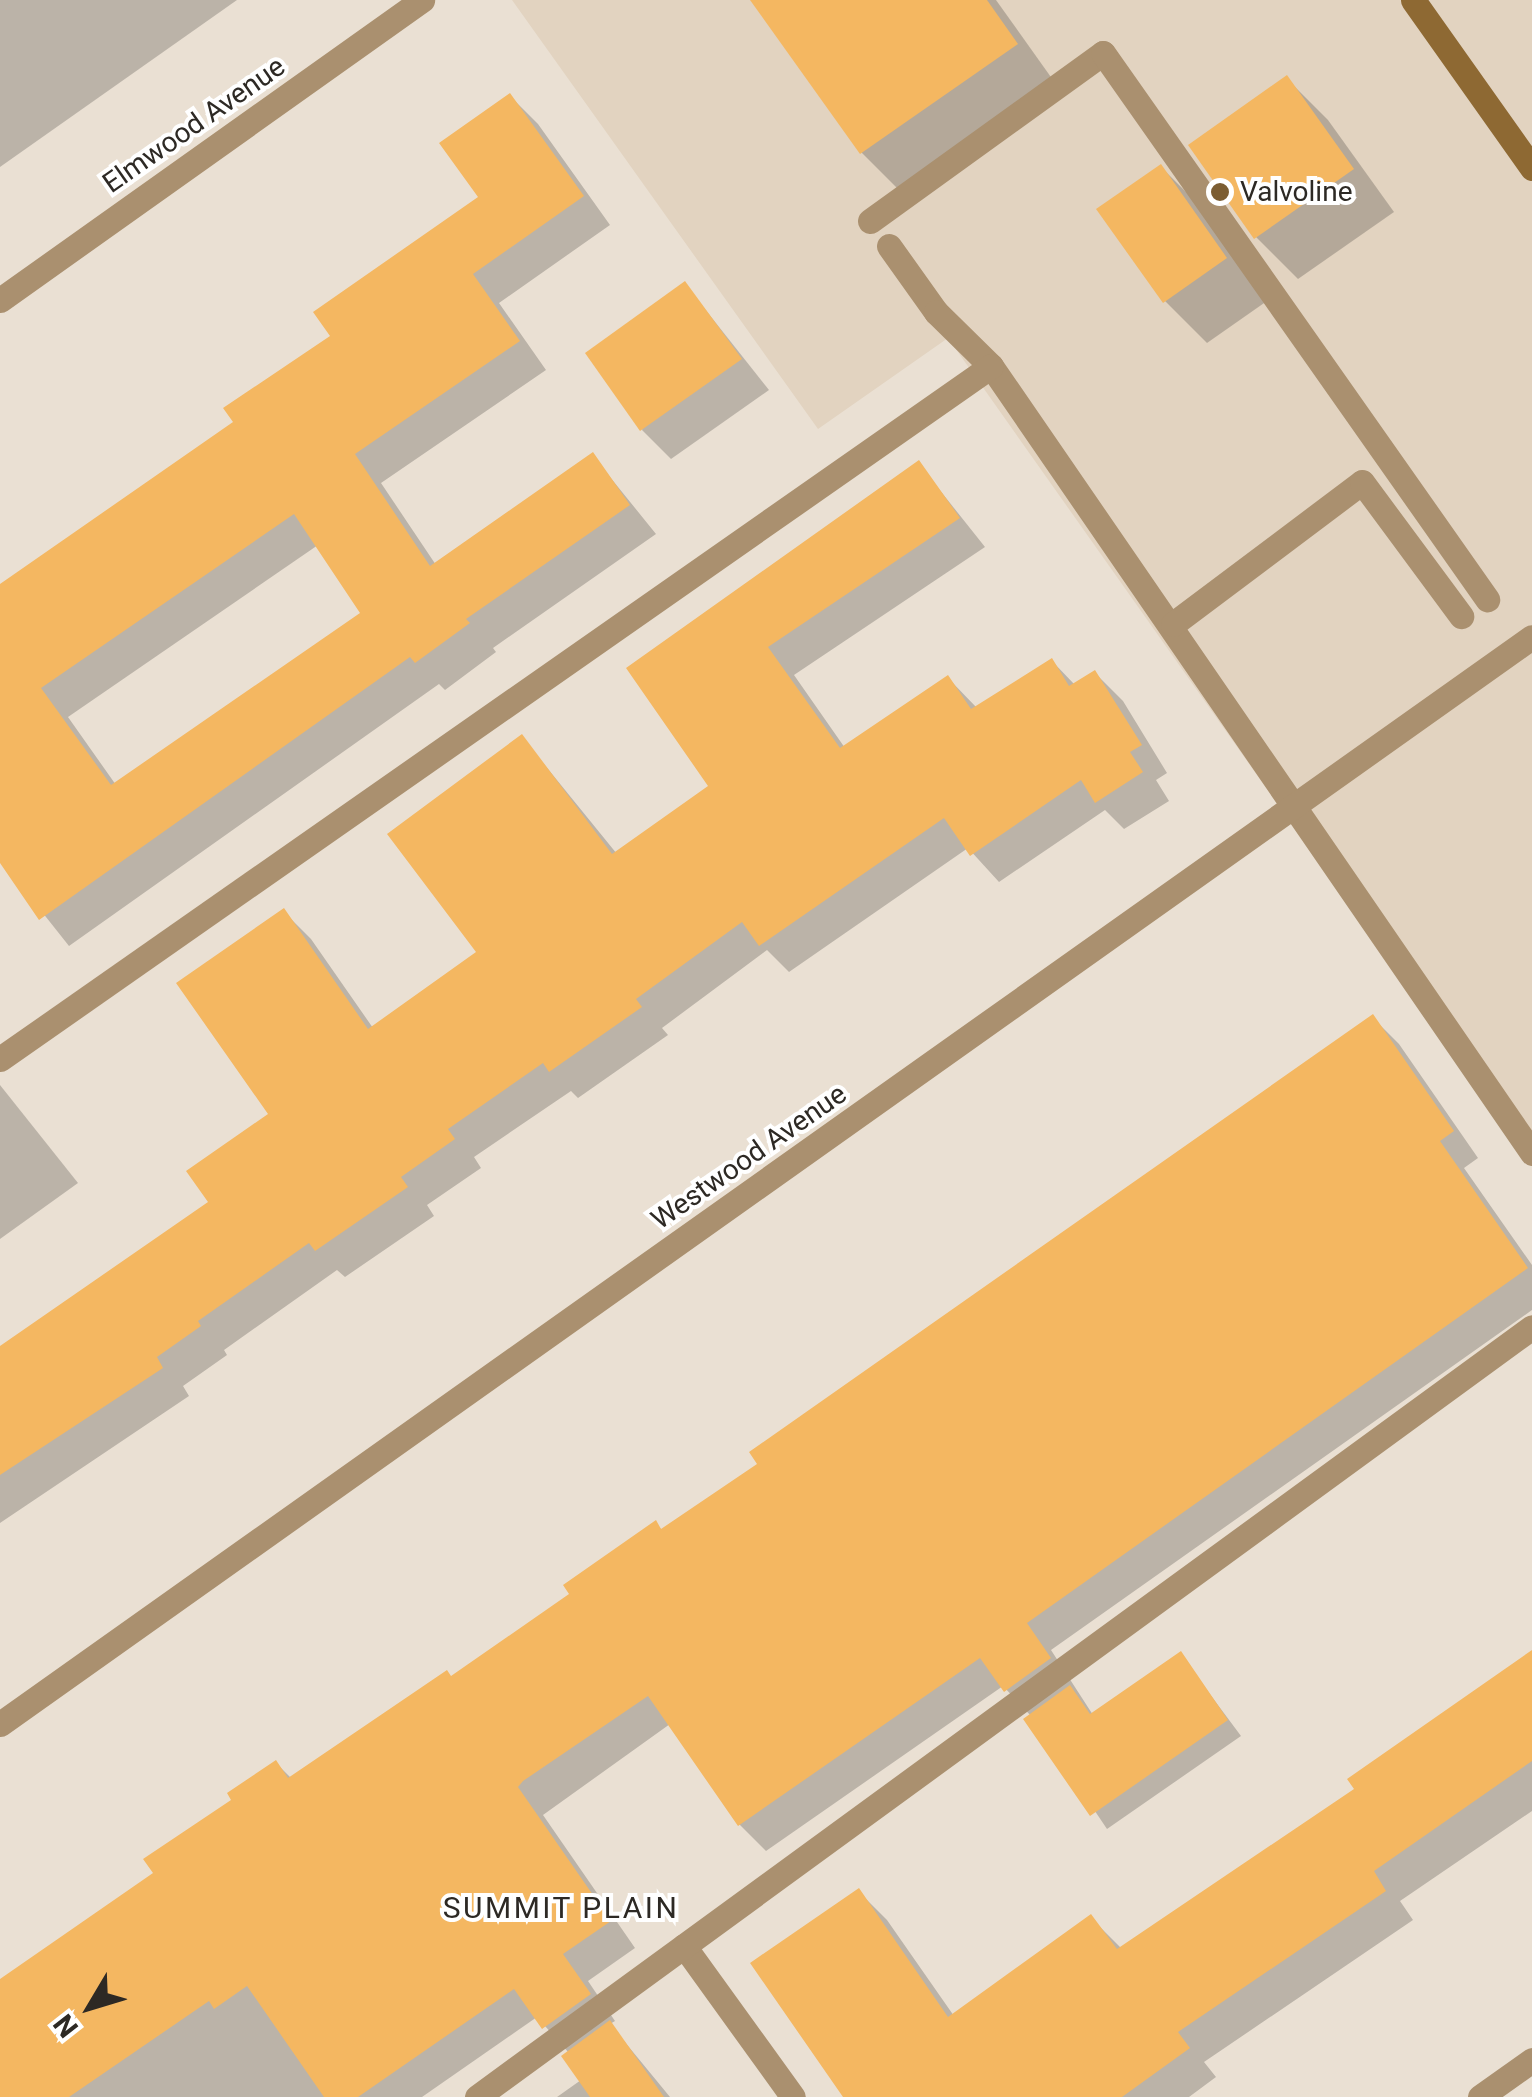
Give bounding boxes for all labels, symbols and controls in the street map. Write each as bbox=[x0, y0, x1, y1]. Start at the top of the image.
street label: Elmwood Avenue bbox=[96, 50, 292, 200]
place label: Valvoline bbox=[1240, 175, 1352, 209]
marker: Valvoline bbox=[1209, 181, 1231, 203]
street label: Westwood Avenue bbox=[645, 1077, 853, 1237]
district label: SUMMIT PLAIN bbox=[442, 1890, 680, 1926]
north arrow bbox=[40, 1957, 140, 2057]
text: N bbox=[47, 2008, 85, 2044]

